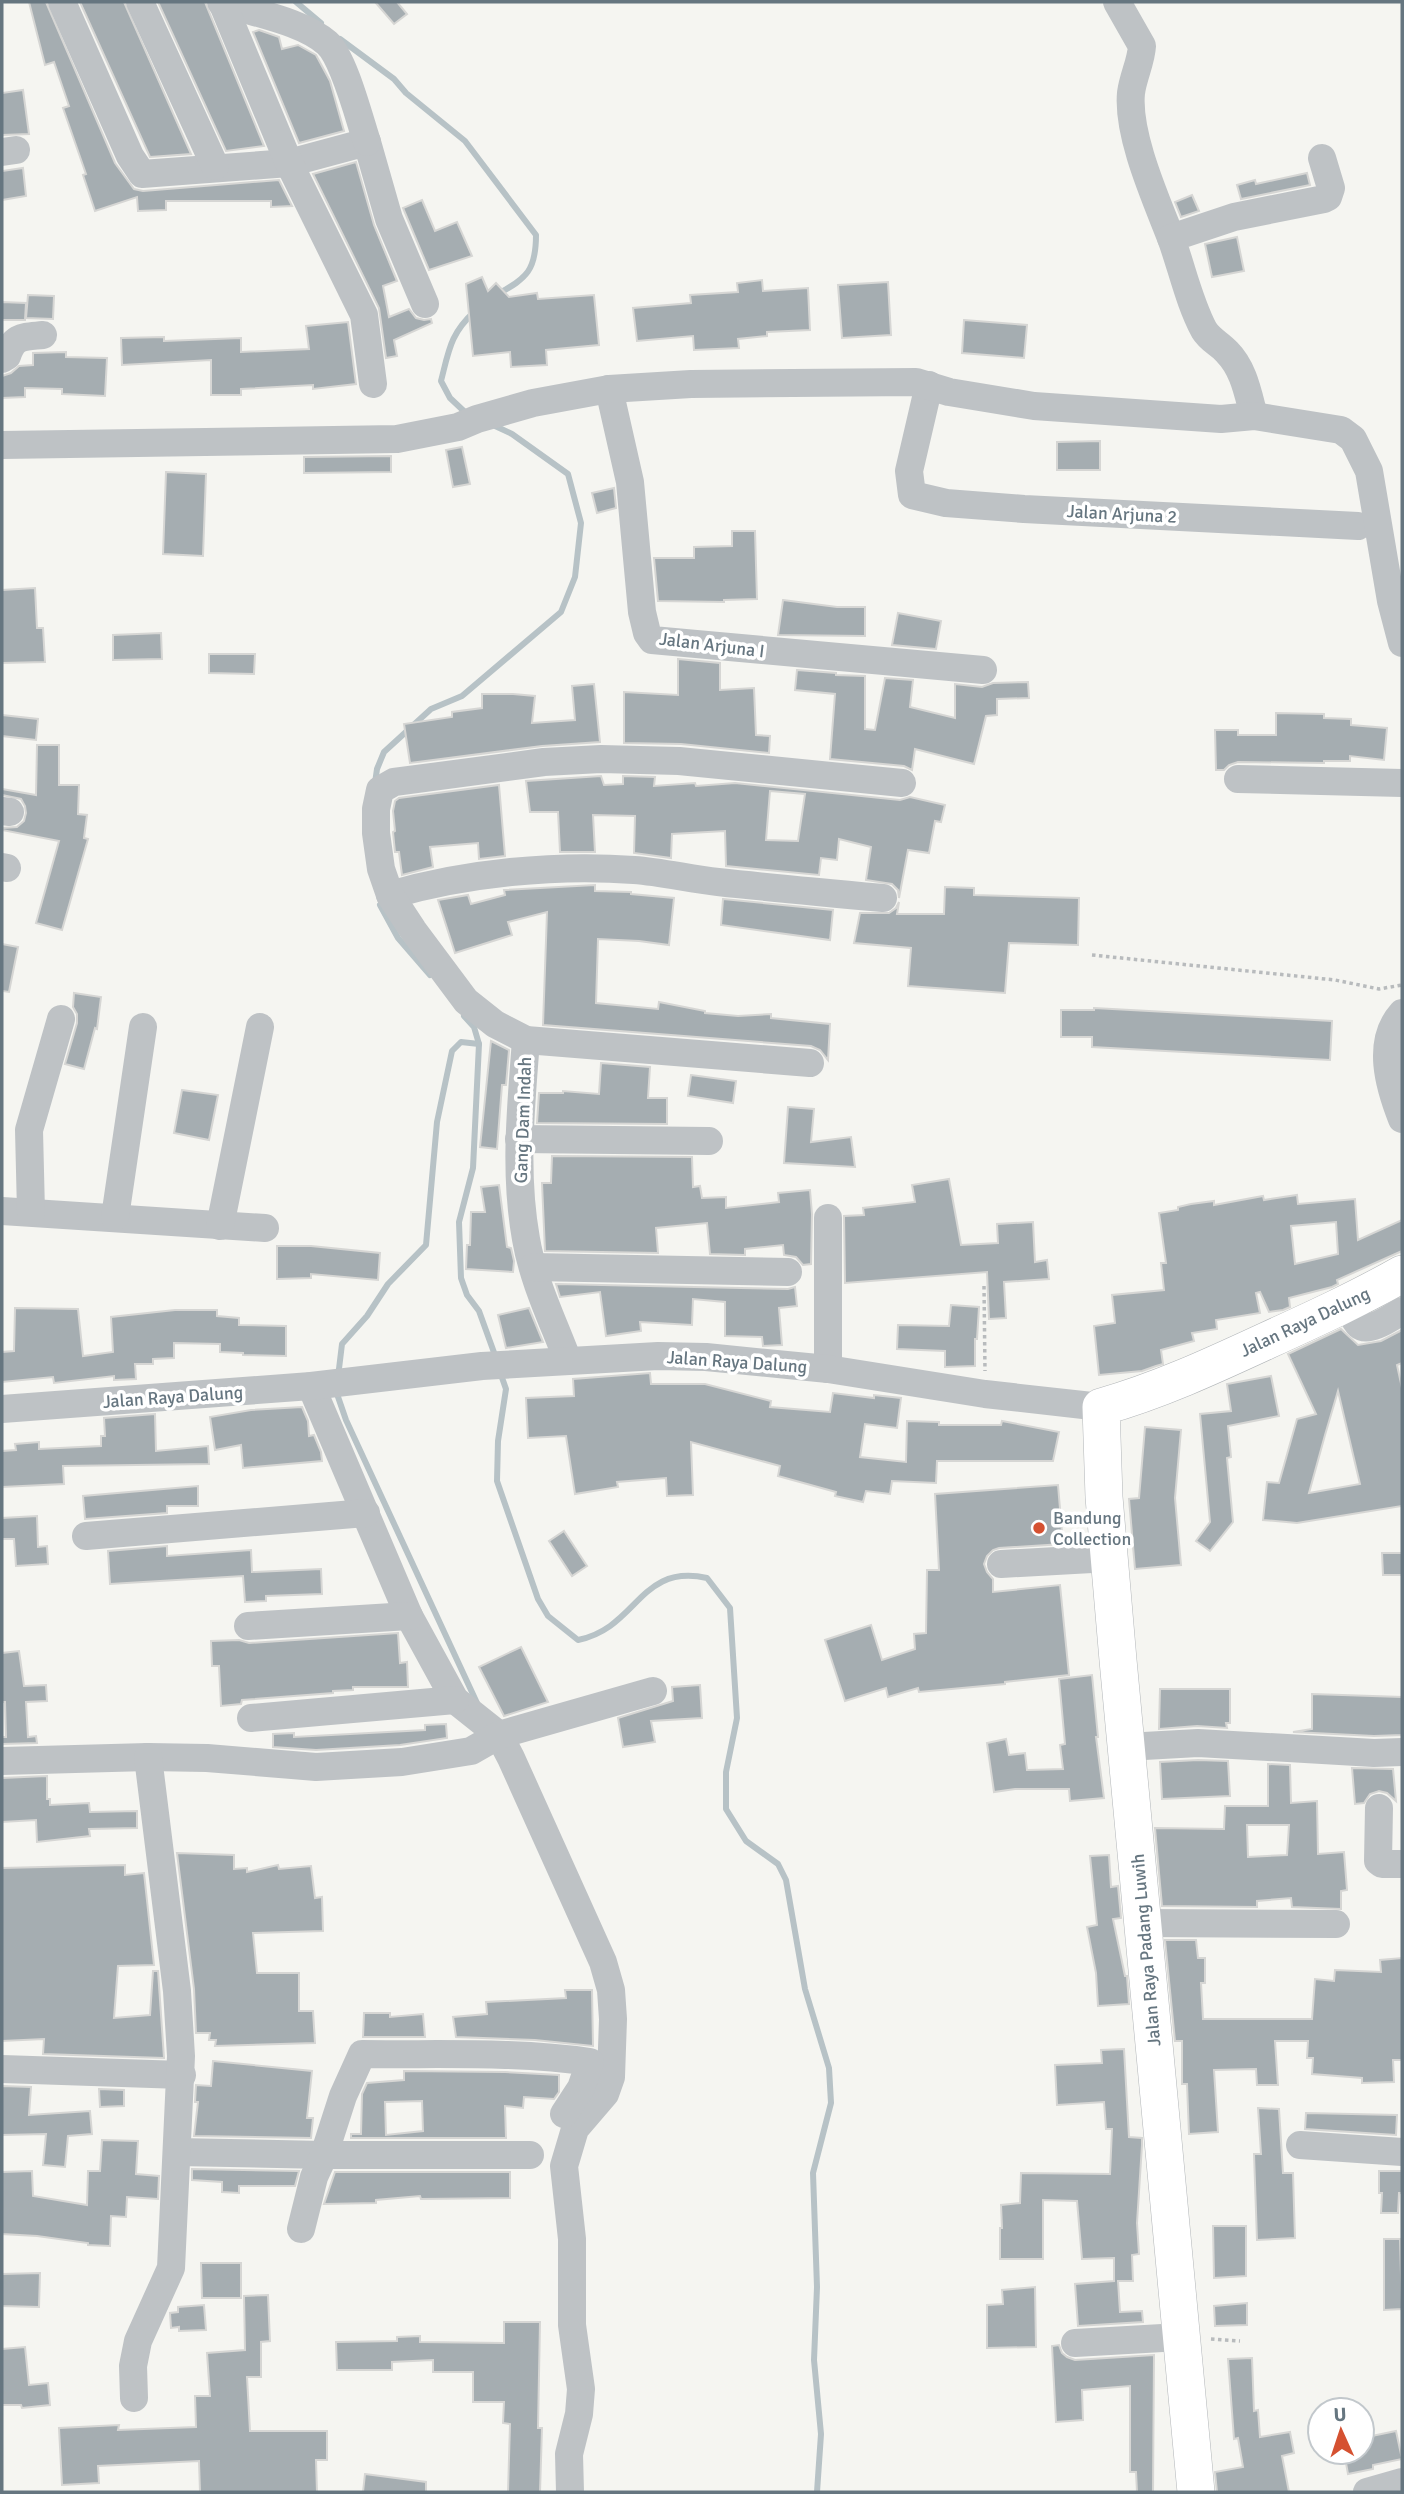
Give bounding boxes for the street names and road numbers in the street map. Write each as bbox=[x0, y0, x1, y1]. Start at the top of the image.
street label: Jalan Arjuna 2 bbox=[1066, 500, 1178, 528]
street label: Jalan Arjuna I bbox=[658, 628, 766, 662]
street label: Gang Dam Indah bbox=[510, 1056, 536, 1184]
street label: Jalan Raya Dalung bbox=[1237, 1282, 1373, 1362]
street label: Jalan Raya Dalung bbox=[666, 1346, 808, 1378]
street label: Jalan Raya Dalung bbox=[102, 1381, 244, 1413]
street label: Jalan Raya Padang Luwih bbox=[1127, 1853, 1165, 2047]

